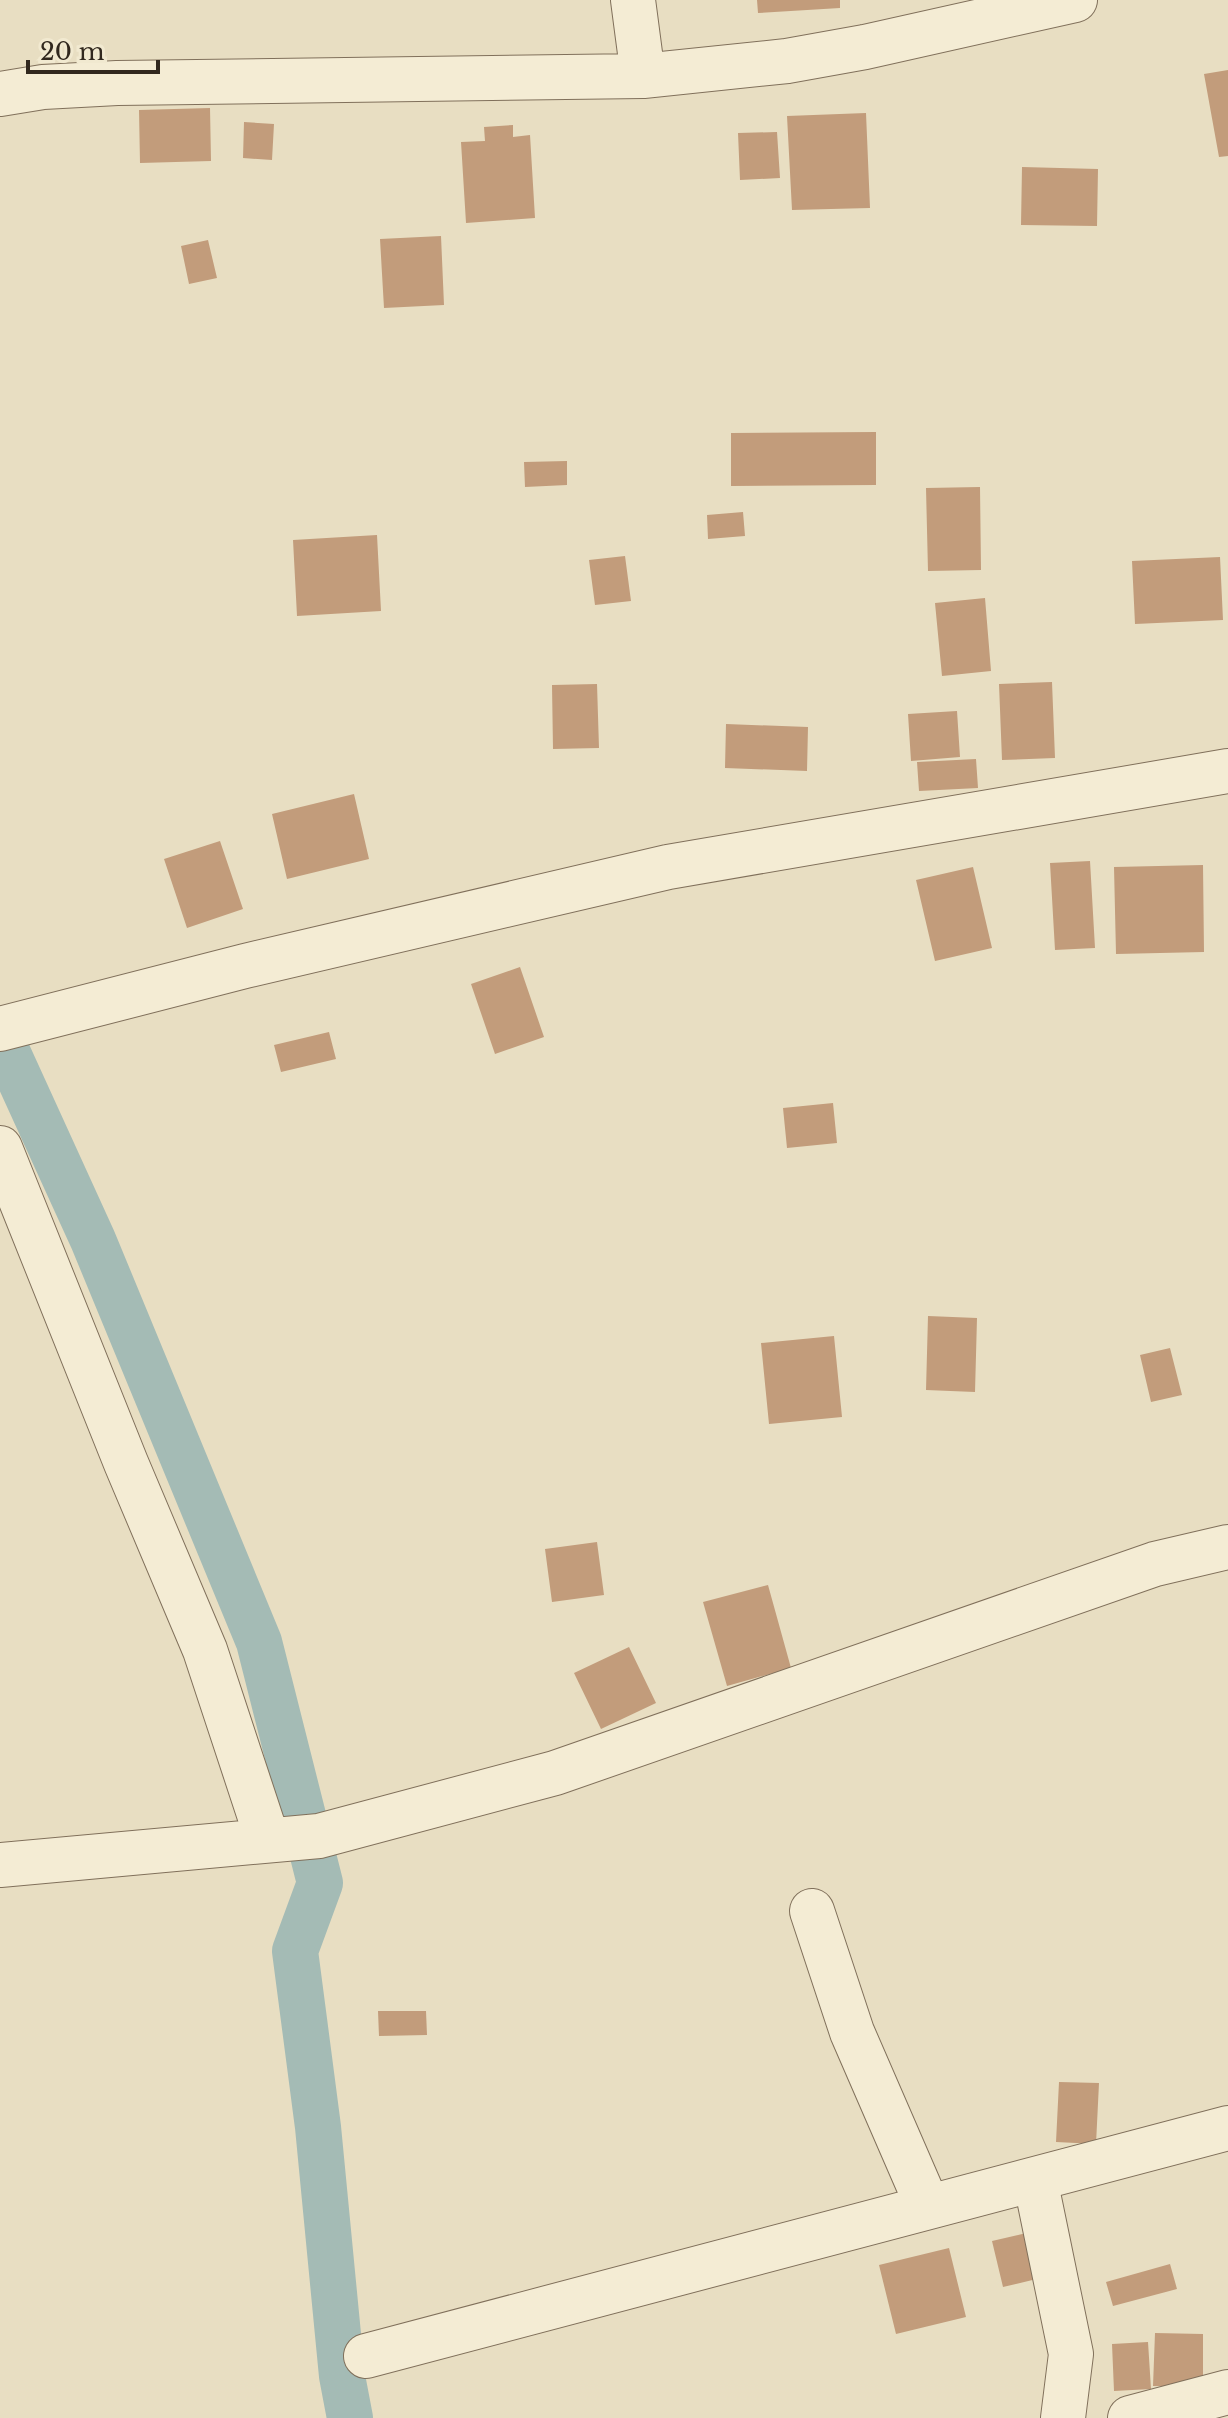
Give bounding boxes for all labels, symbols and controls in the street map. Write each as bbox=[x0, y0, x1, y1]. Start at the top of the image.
scale bar bbox=[28, 24, 158, 74]
text: 20 m bbox=[40, 37, 105, 66]

